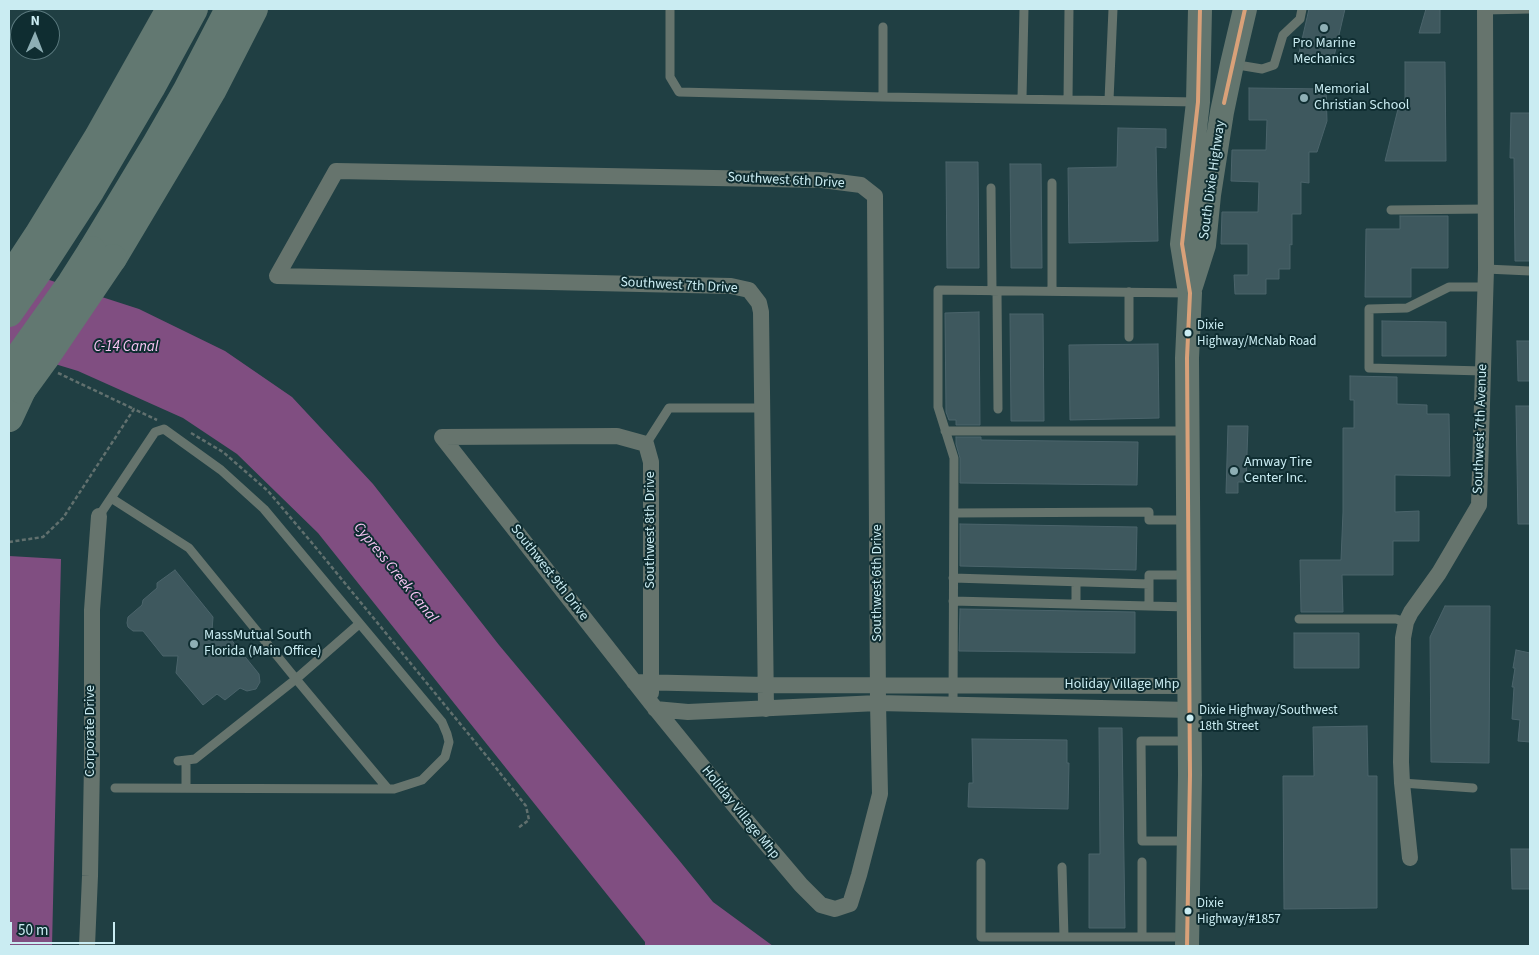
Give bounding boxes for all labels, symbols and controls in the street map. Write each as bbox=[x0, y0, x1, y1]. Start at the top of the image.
north arrow bbox=[10, 10, 60, 60]
text: N bbox=[30, 11, 40, 31]
marker: Pro Marine Mechanics bbox=[1318, 22, 1330, 34]
place label: Pro Marine Mechanics bbox=[1292, 36, 1356, 68]
place label: Memorial Christian School bbox=[1314, 82, 1409, 114]
marker: Memorial Christian School bbox=[1298, 92, 1310, 104]
street label: South Dixie Highway bbox=[1196, 119, 1230, 241]
street label: Southwest 6th Drive bbox=[727, 170, 845, 192]
street label: Southwest 7th Drive bbox=[620, 275, 738, 297]
place label: Dixie Highway/McNab Road bbox=[1197, 318, 1317, 349]
marker: Dixie Highway/McNab Road bbox=[1183, 328, 1193, 338]
water label: C-14 Canal bbox=[93, 339, 159, 357]
street label: Southwest 7th Avenue bbox=[1470, 364, 1492, 494]
place label: Amway Tire Center Inc. bbox=[1244, 455, 1312, 488]
marker: Amway Tire Center Inc. bbox=[1228, 465, 1240, 477]
street label: Southwest 8th Drive bbox=[643, 471, 659, 589]
water label: Cypress Creek Canal bbox=[349, 519, 441, 627]
street label: Southwest 9th Drive bbox=[506, 522, 592, 624]
street label: Southwest 6th Drive bbox=[870, 524, 886, 642]
place label: MassMutual South Florida (Main Office) bbox=[204, 628, 321, 660]
marker: MassMutual South Florida (Main Office) bbox=[188, 638, 200, 650]
street label: Holiday Village Mhp bbox=[1065, 677, 1179, 693]
street label: Corporate Drive bbox=[83, 685, 99, 777]
place label: Dixie Highway/Southwest 18th Street bbox=[1199, 703, 1338, 734]
marker: Dixie Highway/Southwest 18th Street bbox=[1185, 713, 1195, 723]
street label: Holiday Village Mhp bbox=[697, 763, 783, 863]
place label: Dixie Highway/#1857 bbox=[1197, 896, 1281, 927]
marker: Dixie Highway/#1857 bbox=[1183, 906, 1193, 916]
scale bar bbox=[12, 912, 118, 944]
text: 50 m bbox=[18, 920, 48, 941]

